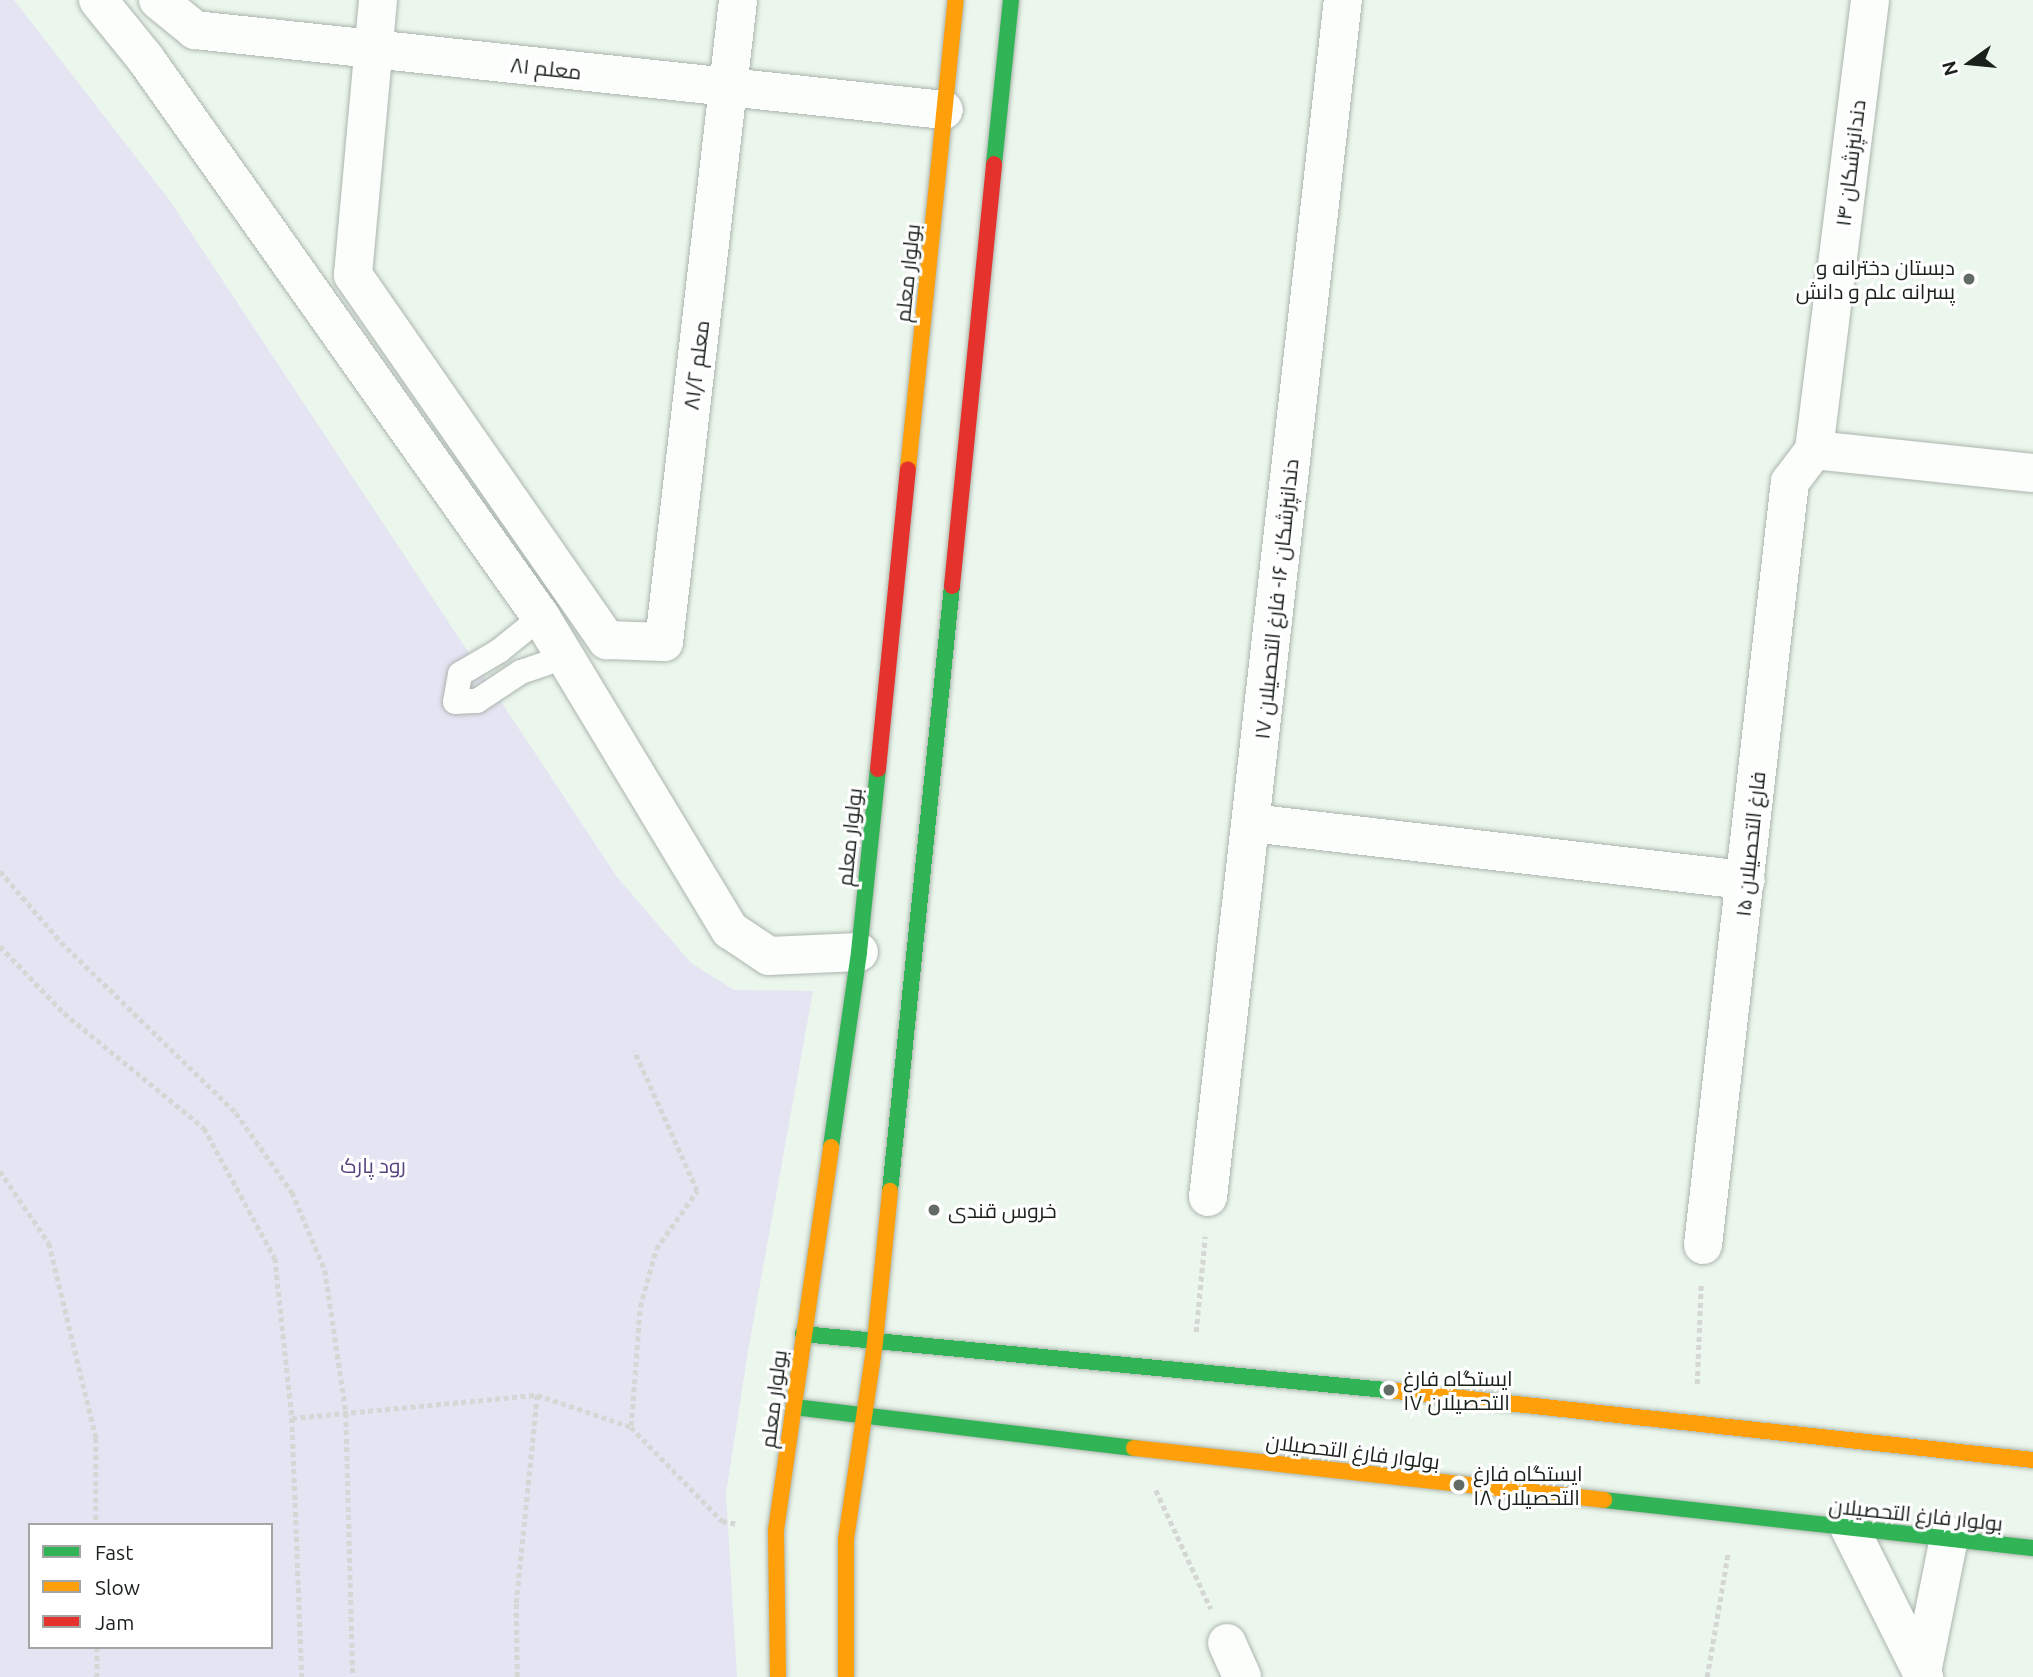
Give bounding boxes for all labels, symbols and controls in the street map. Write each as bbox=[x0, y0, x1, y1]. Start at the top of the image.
north arrow bbox=[1935, 28, 2005, 98]
street label: معلم ۸۱ bbox=[509, 52, 583, 84]
text: N bbox=[1937, 59, 1962, 78]
street label: دندانپزشکان ۱۴ bbox=[1830, 98, 1870, 228]
street label: بولوار معلم bbox=[889, 223, 925, 323]
place label: دبستان دخترانه و پسرانه علم و دانش bbox=[1796, 254, 1955, 304]
marker: دبستان دخترانه و پسرانه علم و دانش bbox=[1961, 271, 1977, 287]
street label: معلم ۸۱/۲ bbox=[678, 319, 714, 411]
street label: دندانپزشکان ۱۶- فارغ التحصیلان ۱۷ bbox=[1249, 457, 1303, 741]
street label: فارغ التحصیلان ۱۵ bbox=[1730, 770, 1770, 918]
street label: بولوار معلم bbox=[831, 787, 867, 887]
park label: رود پارک bbox=[340, 1152, 406, 1178]
place label: خروس قندی bbox=[948, 1197, 1057, 1223]
marker: خروس قندی bbox=[926, 1202, 942, 1218]
street label: بولوار معلم bbox=[754, 1348, 792, 1450]
place label: ایستگاه فارغ التحصیلان ۱۷ bbox=[1403, 1365, 1513, 1415]
marker: ایستگاه فارغ التحصیلان ۱۷ bbox=[1381, 1382, 1397, 1398]
street label: بولوار فارغ التحصیلان bbox=[1265, 1428, 1441, 1474]
place label: ایستگاه فارغ التحصیلان ۱۸ bbox=[1473, 1460, 1583, 1510]
marker: ایستگاه فارغ التحصیلان ۱۸ bbox=[1451, 1477, 1467, 1493]
street label: بولوار فارغ التحصیلان bbox=[1828, 1492, 2004, 1536]
legend bbox=[28, 1523, 273, 1649]
text: Fast bbox=[95, 1540, 133, 1564]
text: Slow bbox=[95, 1575, 140, 1599]
text: Jam bbox=[95, 1610, 134, 1634]

